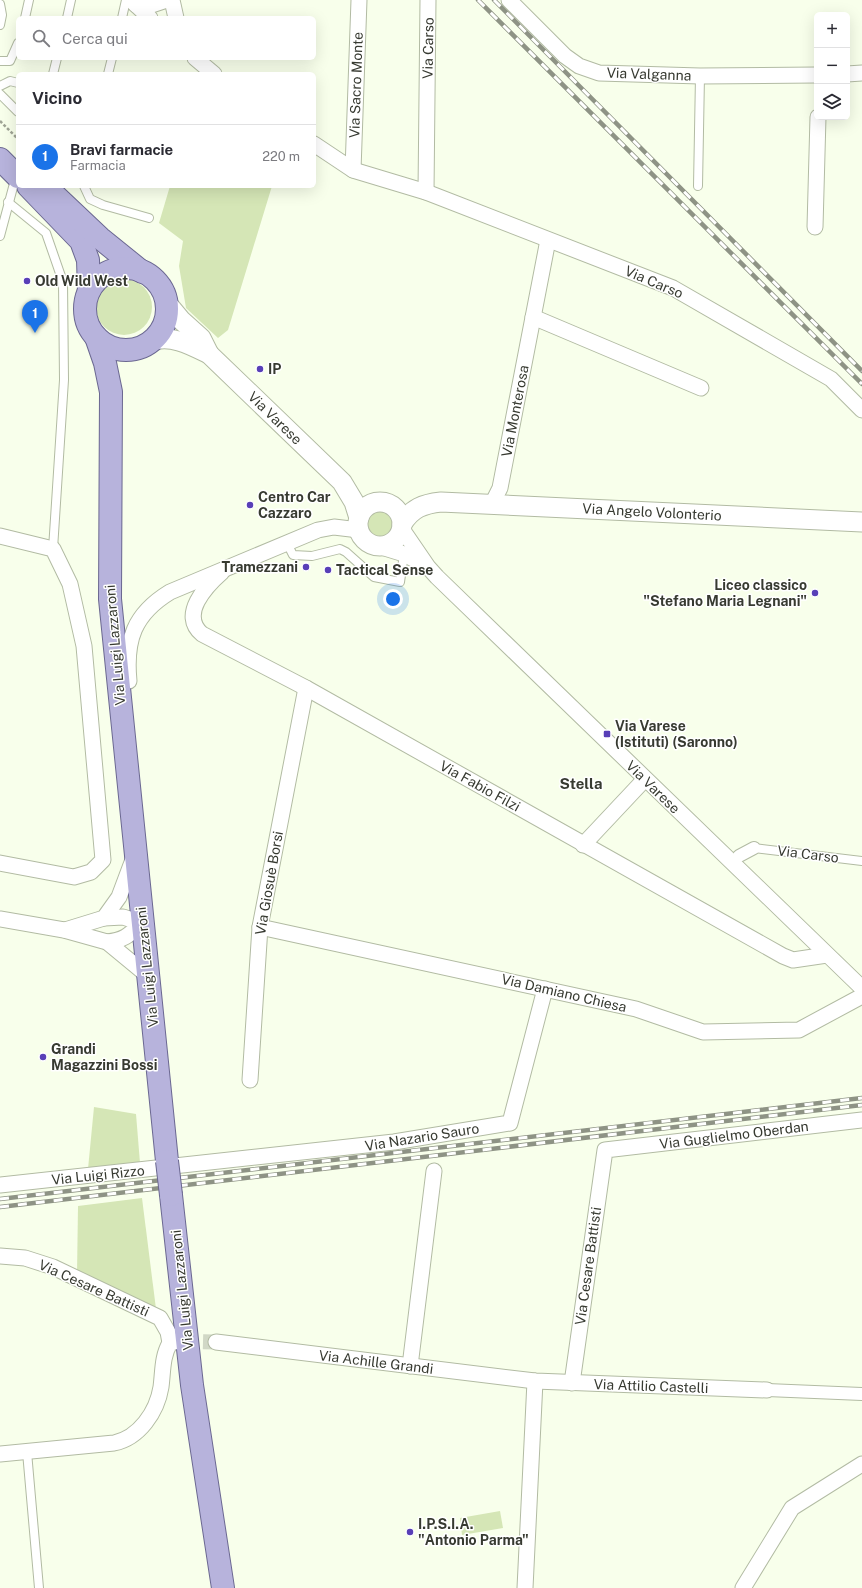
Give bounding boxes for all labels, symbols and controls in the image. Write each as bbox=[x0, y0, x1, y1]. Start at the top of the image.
map controls bbox=[814, 12, 850, 120]
button: + bbox=[814, 12, 850, 48]
search box bbox=[16, 16, 316, 60]
street label: Via Carso bbox=[419, 17, 437, 79]
icon: search bbox=[30, 27, 52, 49]
text: Cerca qui bbox=[62, 30, 128, 47]
street label: Via Sacro Monte bbox=[346, 31, 366, 138]
button: − bbox=[814, 48, 850, 84]
street label: Via Valganna bbox=[606, 65, 692, 83]
button: layers bbox=[814, 84, 850, 120]
text: Vicino bbox=[32, 88, 82, 108]
text: Bravi farmacie bbox=[70, 141, 173, 158]
text: 1 bbox=[42, 149, 48, 164]
text: 220 m bbox=[262, 149, 300, 164]
text: Farmacia bbox=[70, 158, 126, 173]
street label: Via Carso bbox=[622, 263, 686, 301]
place label: Old Wild West bbox=[35, 273, 128, 289]
marker: Old Wild West bbox=[22, 276, 32, 286]
pin: 1 bbox=[22, 300, 48, 333]
place label: IP bbox=[268, 361, 281, 377]
marker: IP bbox=[255, 364, 265, 374]
street label: Via Monterosa bbox=[498, 364, 532, 458]
street label: Via Varese bbox=[245, 388, 305, 448]
place label: Centro Car Cazzaro bbox=[258, 489, 331, 521]
marker: Centro Car Cazzaro bbox=[245, 500, 255, 510]
street label: Via Angelo Volonterio bbox=[582, 500, 722, 524]
place label: Tramezzani bbox=[221, 559, 298, 575]
marker: Tramezzani bbox=[301, 562, 311, 572]
place label: Tactical Sense bbox=[336, 562, 433, 578]
marker: Tactical Sense bbox=[323, 565, 333, 575]
place label: Liceo classico "Stefano Maria Legnani" bbox=[643, 577, 807, 609]
street label: Via Luigi Lazzaroni bbox=[102, 584, 128, 706]
marker: Liceo classico "Stefano Maria Legnani" bbox=[810, 588, 820, 598]
your location bbox=[383, 589, 403, 609]
place label: Via Varese (Istituti) (Saronno) bbox=[615, 718, 738, 750]
marker: Via Varese (Istituti) (Saronno) bbox=[602, 729, 612, 739]
street label: Via Fabio Filzi bbox=[437, 757, 523, 815]
street label: Via Varese bbox=[623, 757, 683, 817]
district label: Stella bbox=[560, 775, 602, 792]
street label: Via Giosuè Borsi bbox=[252, 830, 286, 936]
street label: Via Carso bbox=[776, 842, 840, 866]
street label: Via Luigi Lazzaroni bbox=[133, 906, 161, 1028]
street label: Via Damiano Chiesa bbox=[500, 971, 628, 1015]
place label: Grandi Magazzini Bossi bbox=[51, 1041, 157, 1073]
marker: Grandi Magazzini Bossi bbox=[38, 1052, 48, 1062]
street label: Via Guglielmo Oberdan bbox=[658, 1118, 810, 1152]
street label: Via Nazario Sauro bbox=[364, 1120, 480, 1154]
street label: Via Luigi Rizzo bbox=[51, 1162, 146, 1188]
street label: Via Cesare Battisti bbox=[572, 1206, 604, 1326]
street label: Via Luigi Lazzaroni bbox=[168, 1229, 196, 1351]
street label: Via Cesare Battisti bbox=[36, 1256, 152, 1320]
street label: Via Achille Grandi bbox=[318, 1347, 434, 1377]
street label: Via Attilio Castelli bbox=[593, 1376, 709, 1396]
place label: I.P.S.I.A. "Antonio Parma" bbox=[418, 1516, 529, 1548]
marker: I.P.S.I.A. "Antonio Parma" bbox=[405, 1527, 415, 1537]

